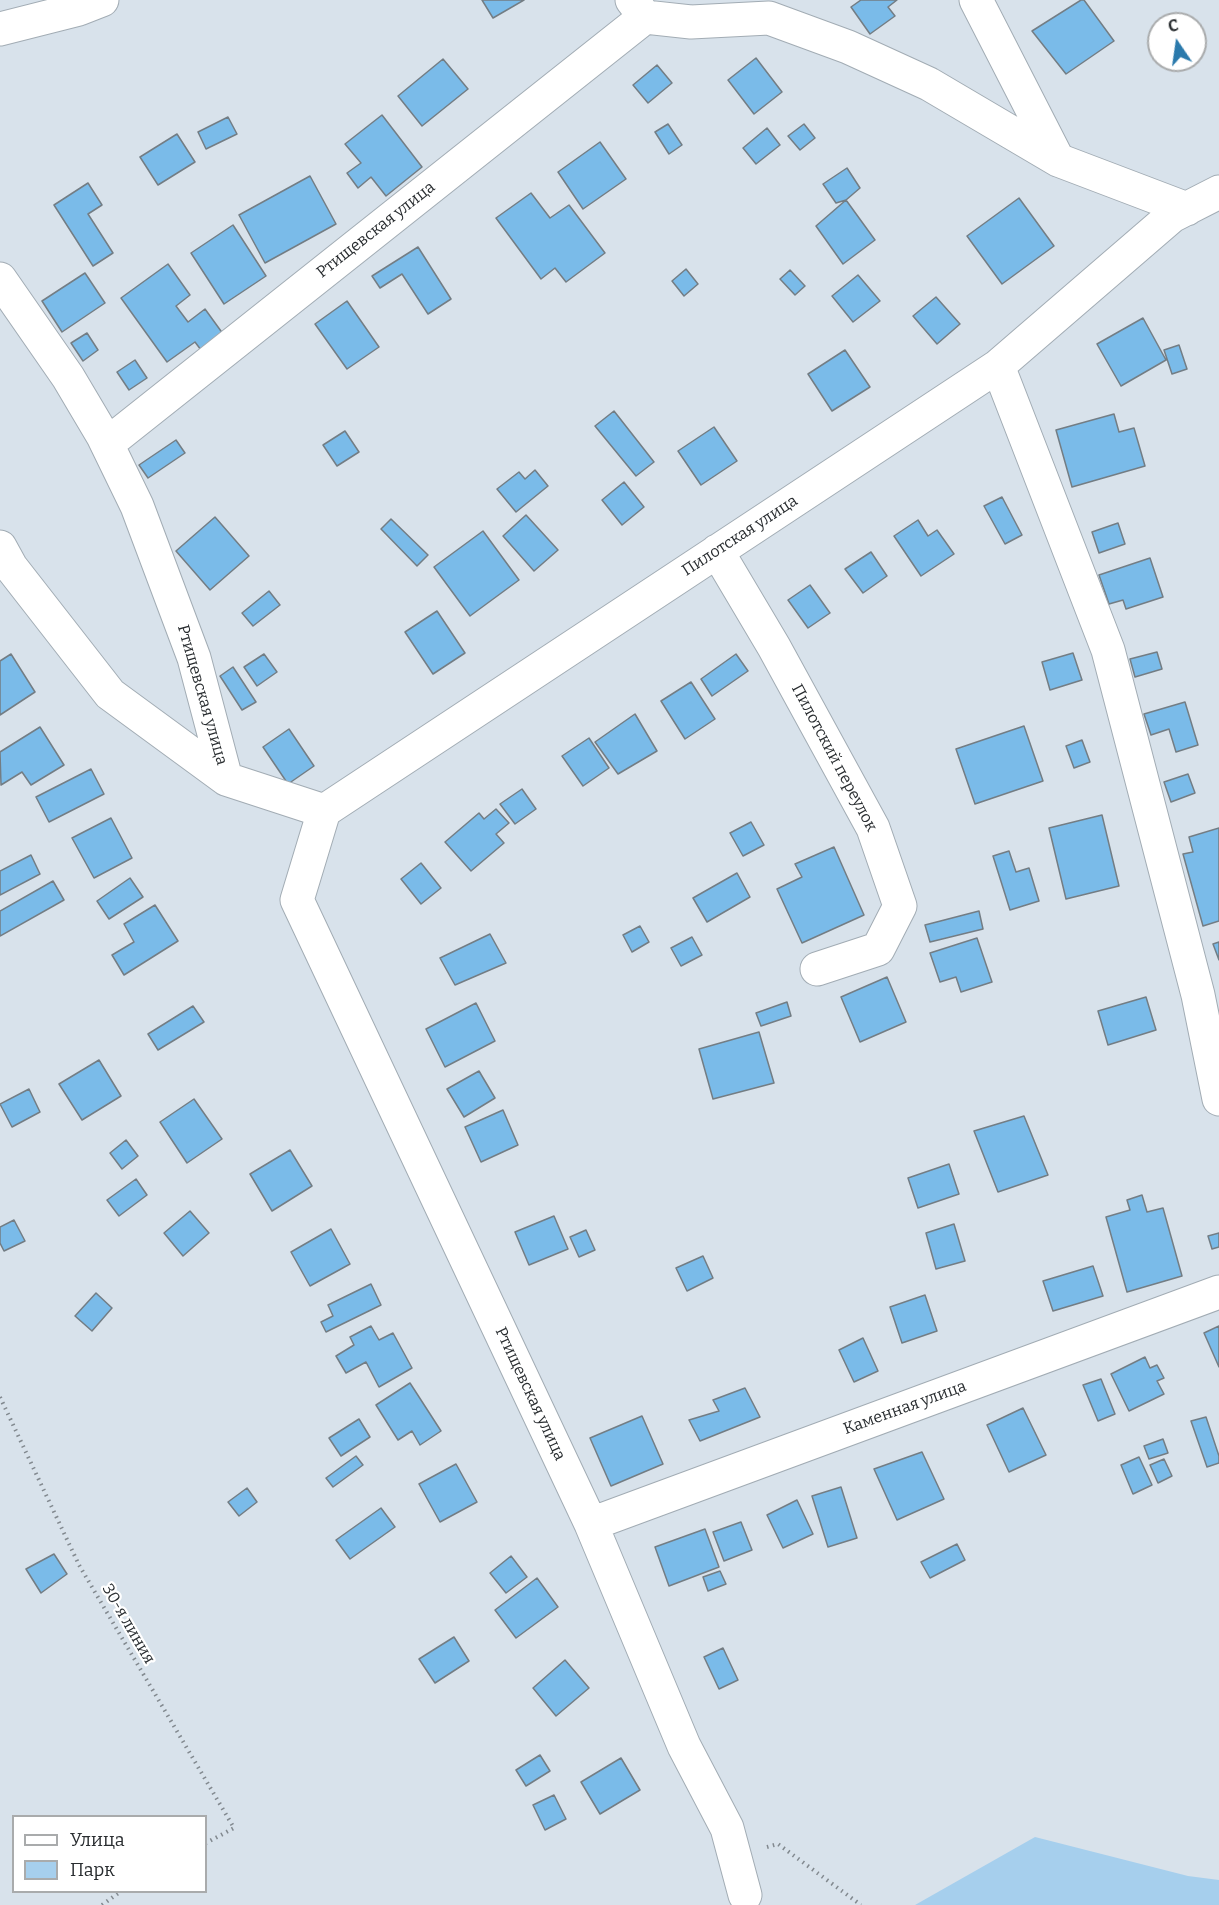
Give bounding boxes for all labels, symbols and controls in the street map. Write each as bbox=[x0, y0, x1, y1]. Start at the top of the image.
north arrow bbox=[1147, 12, 1207, 72]
text: С bbox=[1166, 16, 1180, 36]
street label: Ртищевская улица bbox=[313, 178, 439, 282]
street label: Пилотская улица bbox=[678, 491, 802, 581]
street label: Ртищевская улица bbox=[173, 623, 231, 767]
street label: Пилотский переулок bbox=[787, 681, 881, 835]
street label: Ртищевская улица bbox=[491, 1324, 569, 1464]
street label: Каменная улица bbox=[841, 1377, 969, 1439]
street label: 30-я линия bbox=[97, 1581, 159, 1667]
legend bbox=[12, 1815, 207, 1893]
text: Улица bbox=[70, 1829, 125, 1851]
text: Парк bbox=[70, 1859, 115, 1881]

